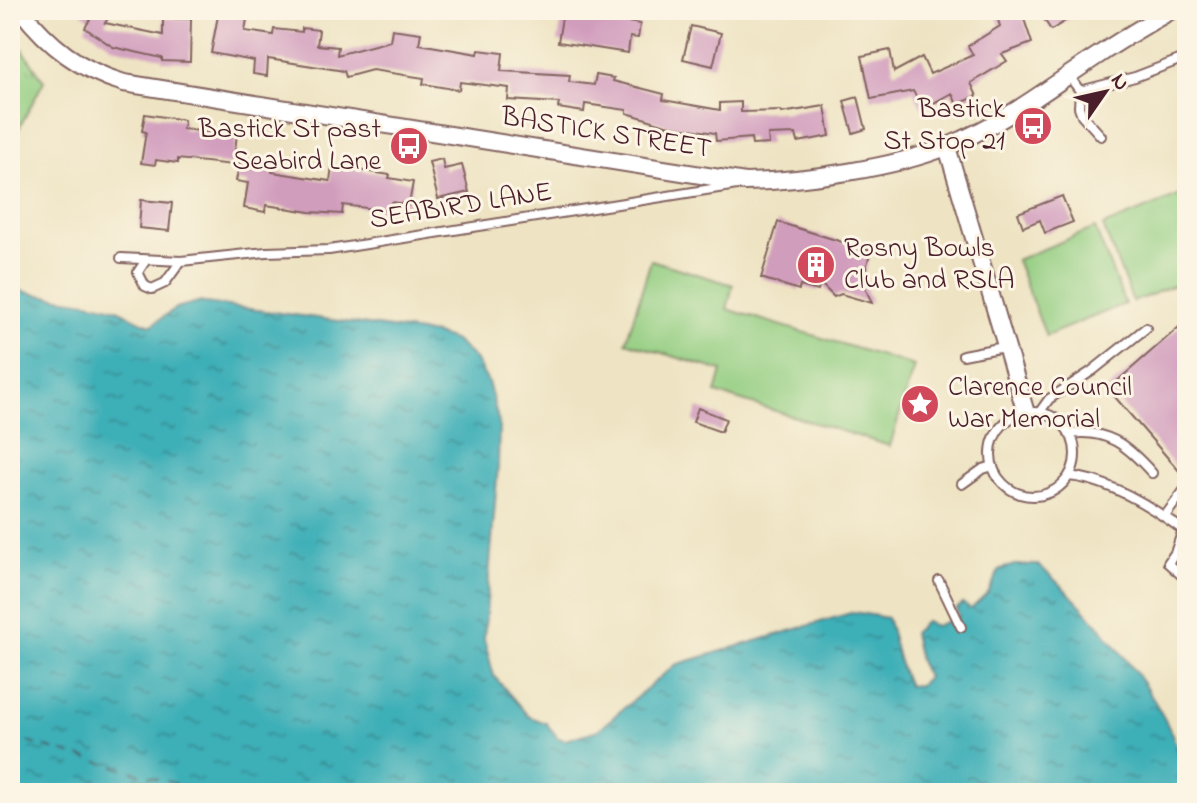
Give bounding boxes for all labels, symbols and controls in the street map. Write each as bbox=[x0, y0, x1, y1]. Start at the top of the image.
north arrow bbox=[1065, 52, 1145, 132]
text: N bbox=[1102, 67, 1137, 98]
place label: Bastick St Stop 21 bbox=[884, 90, 1006, 163]
street label: BASTICK STREET bbox=[497, 97, 714, 171]
bus stop icon: Bastick St Stop 21 bbox=[1012, 105, 1054, 147]
place label: Bastick St past Seabird Lane bbox=[197, 110, 381, 183]
bus stop icon: Bastick St past Seabird Lane bbox=[388, 125, 430, 167]
street label: SEABIRD LANE bbox=[367, 172, 555, 242]
place label: Rosny Bowls Club and RSLA bbox=[844, 229, 1015, 302]
building icon: Rosny Bowls Club and RSLA bbox=[795, 244, 837, 286]
place label: Clarence Council War Memorial bbox=[948, 368, 1132, 441]
place icon: Clarence Council War Memorial bbox=[899, 383, 941, 425]

